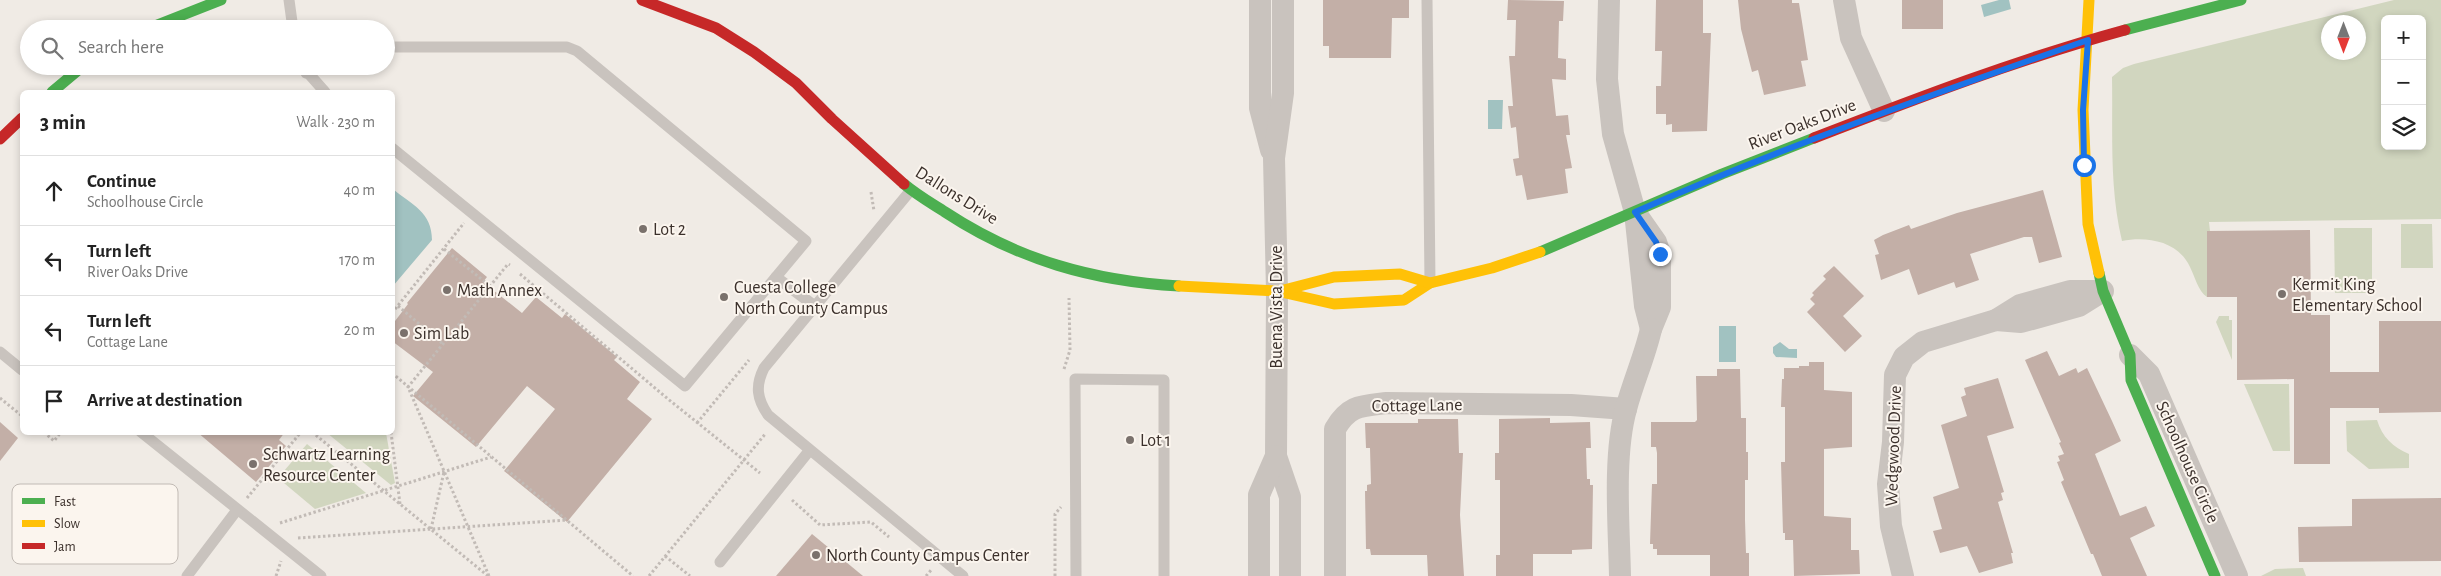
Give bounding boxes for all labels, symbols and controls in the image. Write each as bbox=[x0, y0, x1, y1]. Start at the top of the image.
north arrow bbox=[2321, 15, 2366, 60]
map controls bbox=[2381, 15, 2426, 150]
button: + bbox=[2381, 15, 2426, 60]
search box bbox=[20, 20, 395, 75]
icon: search bbox=[38, 34, 66, 62]
text: Search here bbox=[78, 38, 164, 57]
button: − bbox=[2381, 60, 2426, 105]
street label: River Oaks Drive bbox=[1746, 96, 1859, 154]
button: layers bbox=[2381, 105, 2426, 150]
text: 3 min bbox=[40, 112, 86, 133]
text: Walk · 230 m bbox=[296, 114, 375, 130]
route start bbox=[2073, 154, 2096, 177]
street label: Dallons Drive bbox=[912, 163, 1001, 228]
text: Continue bbox=[87, 172, 156, 191]
icon: ahead bbox=[40, 177, 68, 205]
text: 40 m bbox=[343, 182, 375, 198]
text: Schoolhouse Circle bbox=[87, 194, 203, 210]
place label: Lot 2 bbox=[653, 221, 686, 239]
marker: Lot 2 bbox=[637, 223, 649, 235]
text: Turn left bbox=[87, 242, 151, 261]
route end bbox=[1649, 243, 1672, 266]
street label: Buena Vista Drive bbox=[1268, 245, 1286, 369]
icon: left bbox=[40, 247, 68, 275]
text: 170 m bbox=[339, 252, 375, 268]
text: River Oaks Drive bbox=[87, 264, 188, 280]
place label: Kermit King Elementary School bbox=[2292, 276, 2423, 315]
place label: Cuesta College North County Campus bbox=[734, 279, 888, 318]
place label: Math Annex bbox=[457, 282, 542, 300]
marker: Math Annex bbox=[441, 284, 453, 296]
marker: Kermit King Elementary School bbox=[2276, 288, 2288, 300]
marker: Cuesta College North County Campus bbox=[718, 291, 730, 303]
text: Turn left bbox=[87, 312, 151, 331]
icon: left bbox=[40, 317, 68, 345]
text: 20 m bbox=[344, 322, 375, 338]
place label: Sim Lab bbox=[414, 325, 469, 343]
marker: Sim Lab bbox=[398, 327, 410, 339]
text: Cottage Lane bbox=[87, 334, 168, 350]
street label: Wedgwood Drive bbox=[1883, 385, 1905, 507]
icon: arrive bbox=[40, 387, 68, 415]
text: Arrive at destination bbox=[87, 391, 243, 410]
street label: Cottage Lane bbox=[1371, 396, 1463, 416]
street label: Schoolhouse Circle bbox=[2152, 399, 2222, 526]
place label: Lot 1 bbox=[1140, 432, 1171, 450]
marker: Lot 1 bbox=[1124, 434, 1136, 446]
place label: Schwartz Learning Resource Center bbox=[263, 446, 390, 485]
marker: Schwartz Learning Resource Center bbox=[247, 458, 259, 470]
legend bbox=[12, 484, 178, 564]
text: Fast bbox=[54, 495, 76, 509]
text: Slow bbox=[54, 517, 81, 531]
text: Jam bbox=[54, 540, 76, 554]
place label: North County Campus Center bbox=[826, 547, 1029, 565]
marker: North County Campus Center bbox=[810, 549, 822, 561]

